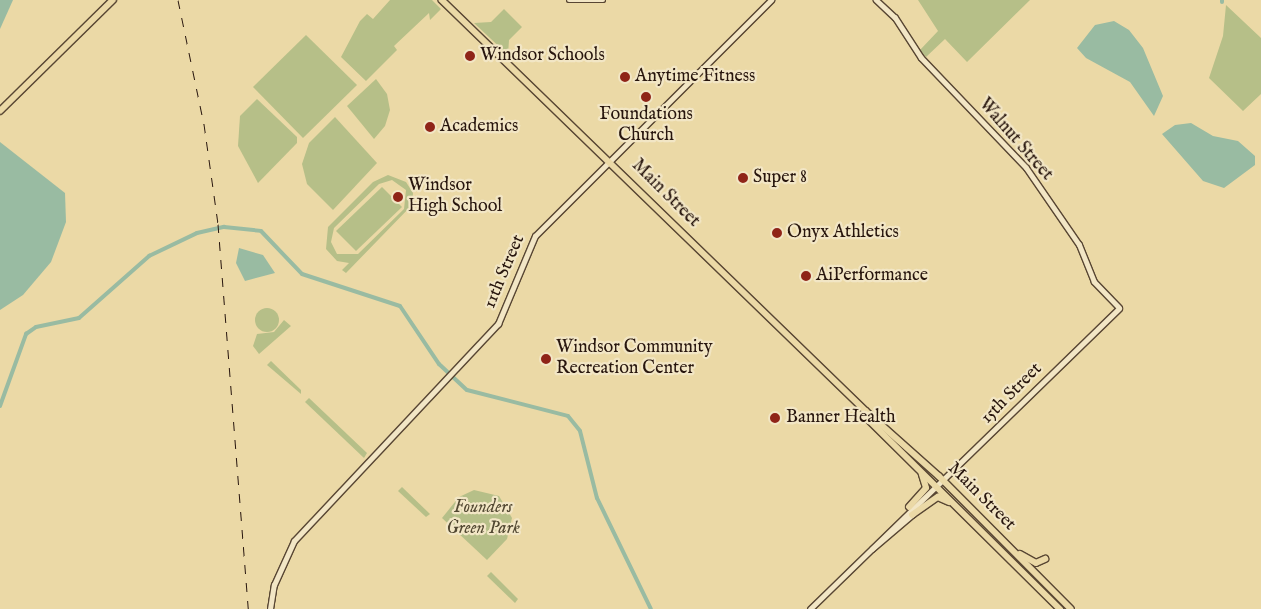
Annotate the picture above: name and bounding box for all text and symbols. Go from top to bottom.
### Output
place label: Windsor Schools [480,45,605,67]
marker: Windsor Schools [464,50,476,62]
place label: Anytime Fitness [635,66,755,88]
marker: Anytime Fitness [619,71,631,83]
marker: Foundations Church [640,91,652,103]
street label: Walnut Street [973,94,1057,186]
place label: Foundations Church [599,105,693,148]
place label: Academics [440,116,518,138]
marker: Academics [424,121,436,133]
street label: Main Street [626,155,704,233]
place label: Super 8 [753,167,807,189]
marker: Super 8 [737,172,749,184]
place label: Windsor High School [408,176,502,218]
marker: Windsor High School [392,191,404,203]
place label: Onyx Athletics [787,222,899,244]
marker: Onyx Athletics [771,227,783,239]
street label: 11th Street [480,232,530,312]
place label: AiPerformance [816,265,928,287]
marker: AiPerformance [800,270,812,282]
place label: Windsor Community Recreation Center [556,338,713,380]
marker: Windsor Community Recreation Center [540,353,552,365]
street label: 15th Street [977,359,1047,429]
place label: Banner Health [786,407,896,429]
marker: Banner Health [768,411,782,425]
street label: Main Street [942,458,1020,536]
park label: Founders Green Park [446,498,520,540]

